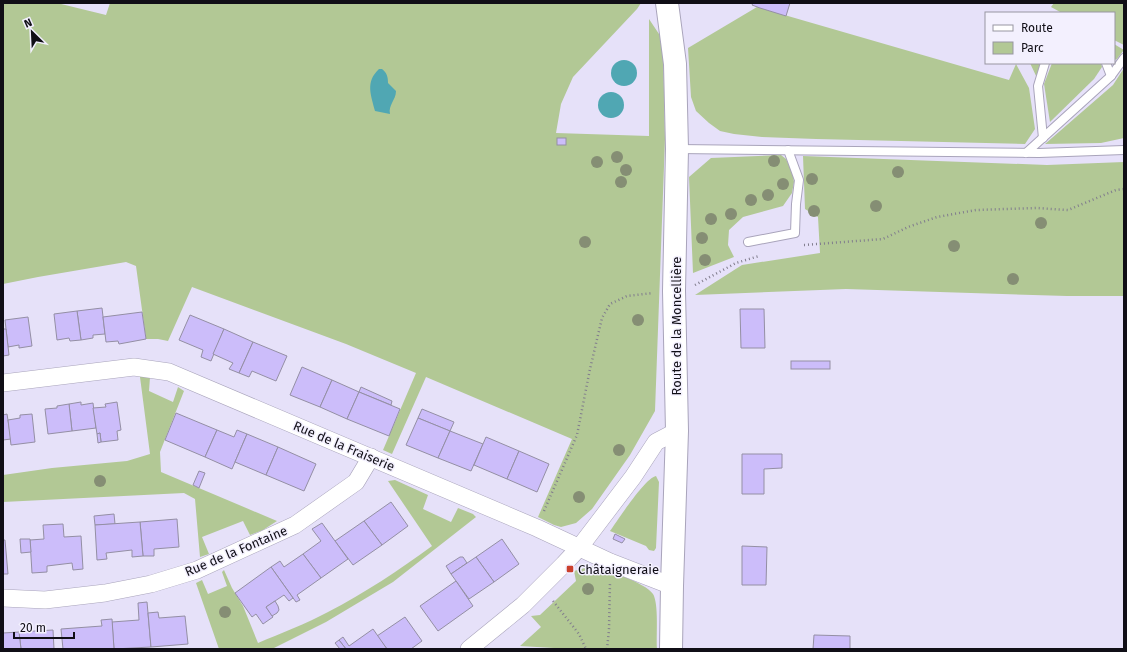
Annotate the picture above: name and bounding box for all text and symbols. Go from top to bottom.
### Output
north arrow [12,12,52,52]
legend [985,12,1115,64]
text: N [22,16,34,31]
text: Route [1021,21,1053,35]
text: Parc [1021,41,1044,55]
street label: Route de la Moncellière [669,257,684,395]
street label: Rue de la Fraiserie [291,418,397,474]
street label: Rue de la Fontaine [183,523,289,579]
place label: Châtaigneraie [578,562,659,577]
marker: Châtaigneraie [565,564,575,574]
scale bar [14,614,74,640]
text: 20 m [20,621,46,635]

